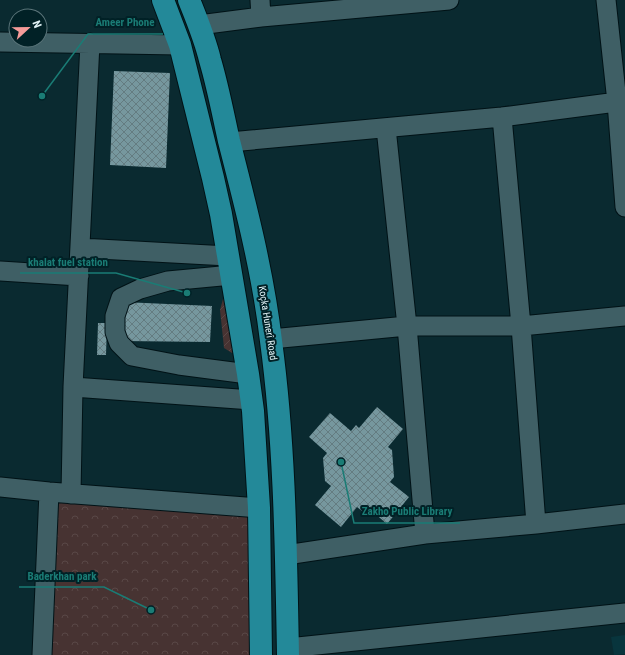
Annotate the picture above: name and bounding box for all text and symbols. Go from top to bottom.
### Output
north arrow [8,8,48,48]
callout: Ameer Phone [88,11,163,34]
text: Ameer Phone [96,16,155,29]
text: N [30,19,44,30]
callout: khalat fuel station [20,250,116,273]
text: khalat fuel station [28,256,108,269]
street label: Koçka Hunerî Road [257,285,279,361]
callout: Zakho Public Library [354,500,460,523]
text: Zakho Public Library [362,505,452,518]
callout: Baderkhan park [19,564,104,587]
text: Baderkhan park [27,570,97,583]

